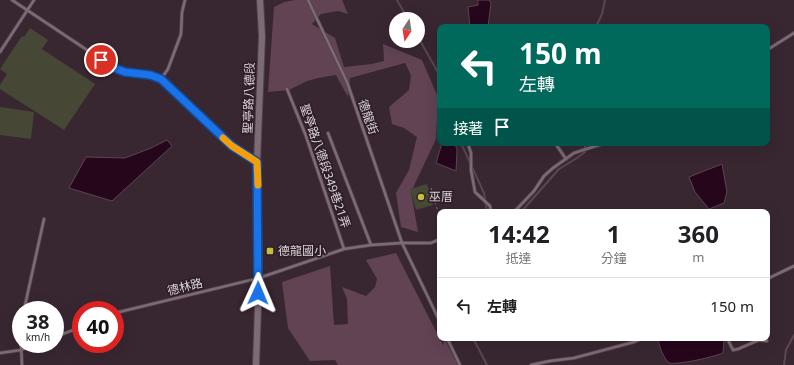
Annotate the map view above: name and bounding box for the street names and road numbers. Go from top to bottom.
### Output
street label: 聖亭路八德段 [239,62,258,134]
street label: 德龍街 [355,97,382,137]
street label: 聖亭路八德段349巷21弄 [296,101,355,230]
street label: 德林路 [165,274,204,299]

